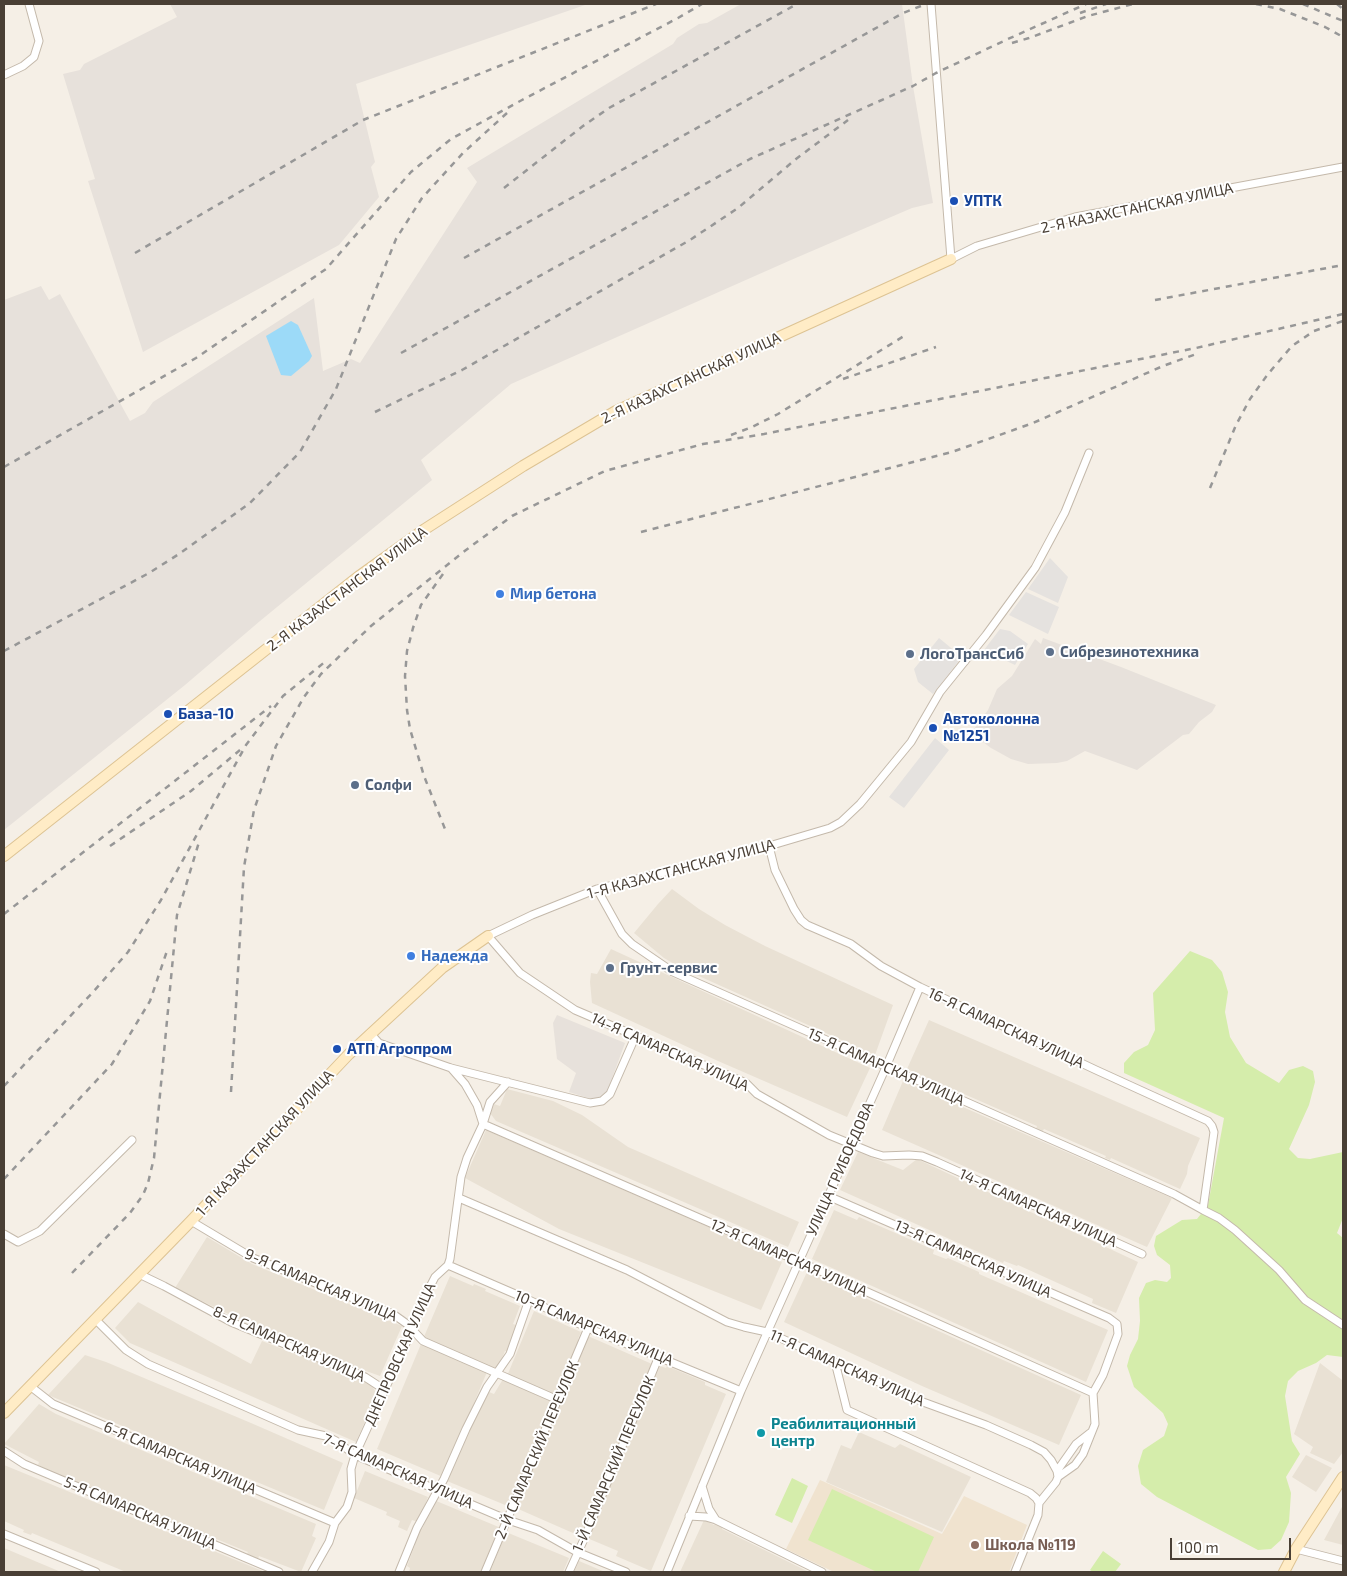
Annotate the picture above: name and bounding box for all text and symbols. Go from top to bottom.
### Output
street label: 2-Я КАЗАХСТАНСКАЯ УЛИЦА [1039,179,1235,237]
place label: УПТК [964,192,1002,210]
marker: УПТК [948,195,960,207]
street label: 2-Я КАЗАХСТАНСКАЯ УЛИЦА [598,328,784,428]
street label: 2-Я КАЗАХСТАНСКАЯ УЛИЦА [263,523,431,655]
place label: Мир бетона [510,585,597,603]
marker: Мир бетона [494,588,506,600]
place label: Сибрезинотехника [1060,643,1199,661]
place label: ЛогоТрансСиб [920,645,1024,663]
marker: Сибрезинотехника [1044,646,1056,658]
marker: ЛогоТрансСиб [904,648,916,660]
place label: База-10 [178,705,234,723]
marker: База-10 [162,708,174,720]
place label: Автоколонна №1251 [943,710,1040,745]
marker: Автоколонна №1251 [927,722,939,734]
place label: Солфи [365,776,412,794]
marker: Солфи [349,779,361,791]
street label: 1-Я КАЗАХСТАНСКАЯ УЛИЦА [585,835,777,903]
place label: Надежда [421,947,488,965]
marker: Надежда [405,950,417,962]
place label: Грунт-сервис [620,959,717,977]
marker: Грунт-сервис [604,962,616,974]
street label: 16-Я САМАРСКАЯ УЛИЦА [925,984,1087,1072]
street label: 14-Я САМАРСКАЯ УЛИЦА [588,1009,752,1095]
street label: 15-Я САМАРСКАЯ УЛИЦА [805,1024,967,1110]
place label: АТП Агропром [347,1040,452,1058]
marker: АТП Агропром [331,1043,343,1055]
street label: 1-Я КАЗАХСТАНСКАЯ УЛИЦА [192,1066,338,1220]
street label: УЛИЦА ГРИБОЕДОВА [802,1099,878,1239]
street label: 14-Я САМАРСКАЯ УЛИЦА [956,1165,1120,1251]
street label: 12-Я САМАРСКАЯ УЛИЦА [708,1215,870,1301]
street label: 13-Я САМАРСКАЯ УЛИЦА [892,1216,1054,1302]
street label: 9-Я САМАРСКАЯ УЛИЦА [242,1245,400,1325]
street label: ДНЕПРОВСКАЯ УЛИЦА [360,1280,440,1428]
street label: 10-Я САМАРСКАЯ УЛИЦА [512,1286,676,1370]
street label: 8-Я САМАРСКАЯ УЛИЦА [210,1302,368,1386]
street label: 11-Я САМАРСКАЯ УЛИЦА [767,1326,927,1410]
street label: 2-Й САМАРСКИЙ ПЕРЕУЛОК [491,1358,583,1542]
street label: 1-Й САМАРСКИЙ ПЕРЕУЛОК [569,1373,659,1555]
place label: Реабилитационный центр [771,1415,916,1450]
street label: 6-Я САМАРСКАЯ УЛИЦА [101,1418,259,1498]
marker: Реабилитационный центр [755,1427,767,1439]
street label: 7-Я САМАРСКАЯ УЛИЦА [320,1430,476,1512]
street label: 5-Я САМАРСКАЯ УЛИЦА [61,1473,219,1553]
scale bar [1172,1528,1293,1560]
place label: Школа №119 [985,1536,1076,1554]
text: 100 m [1178,1538,1219,1556]
marker: Школа №119 [969,1539,981,1551]

